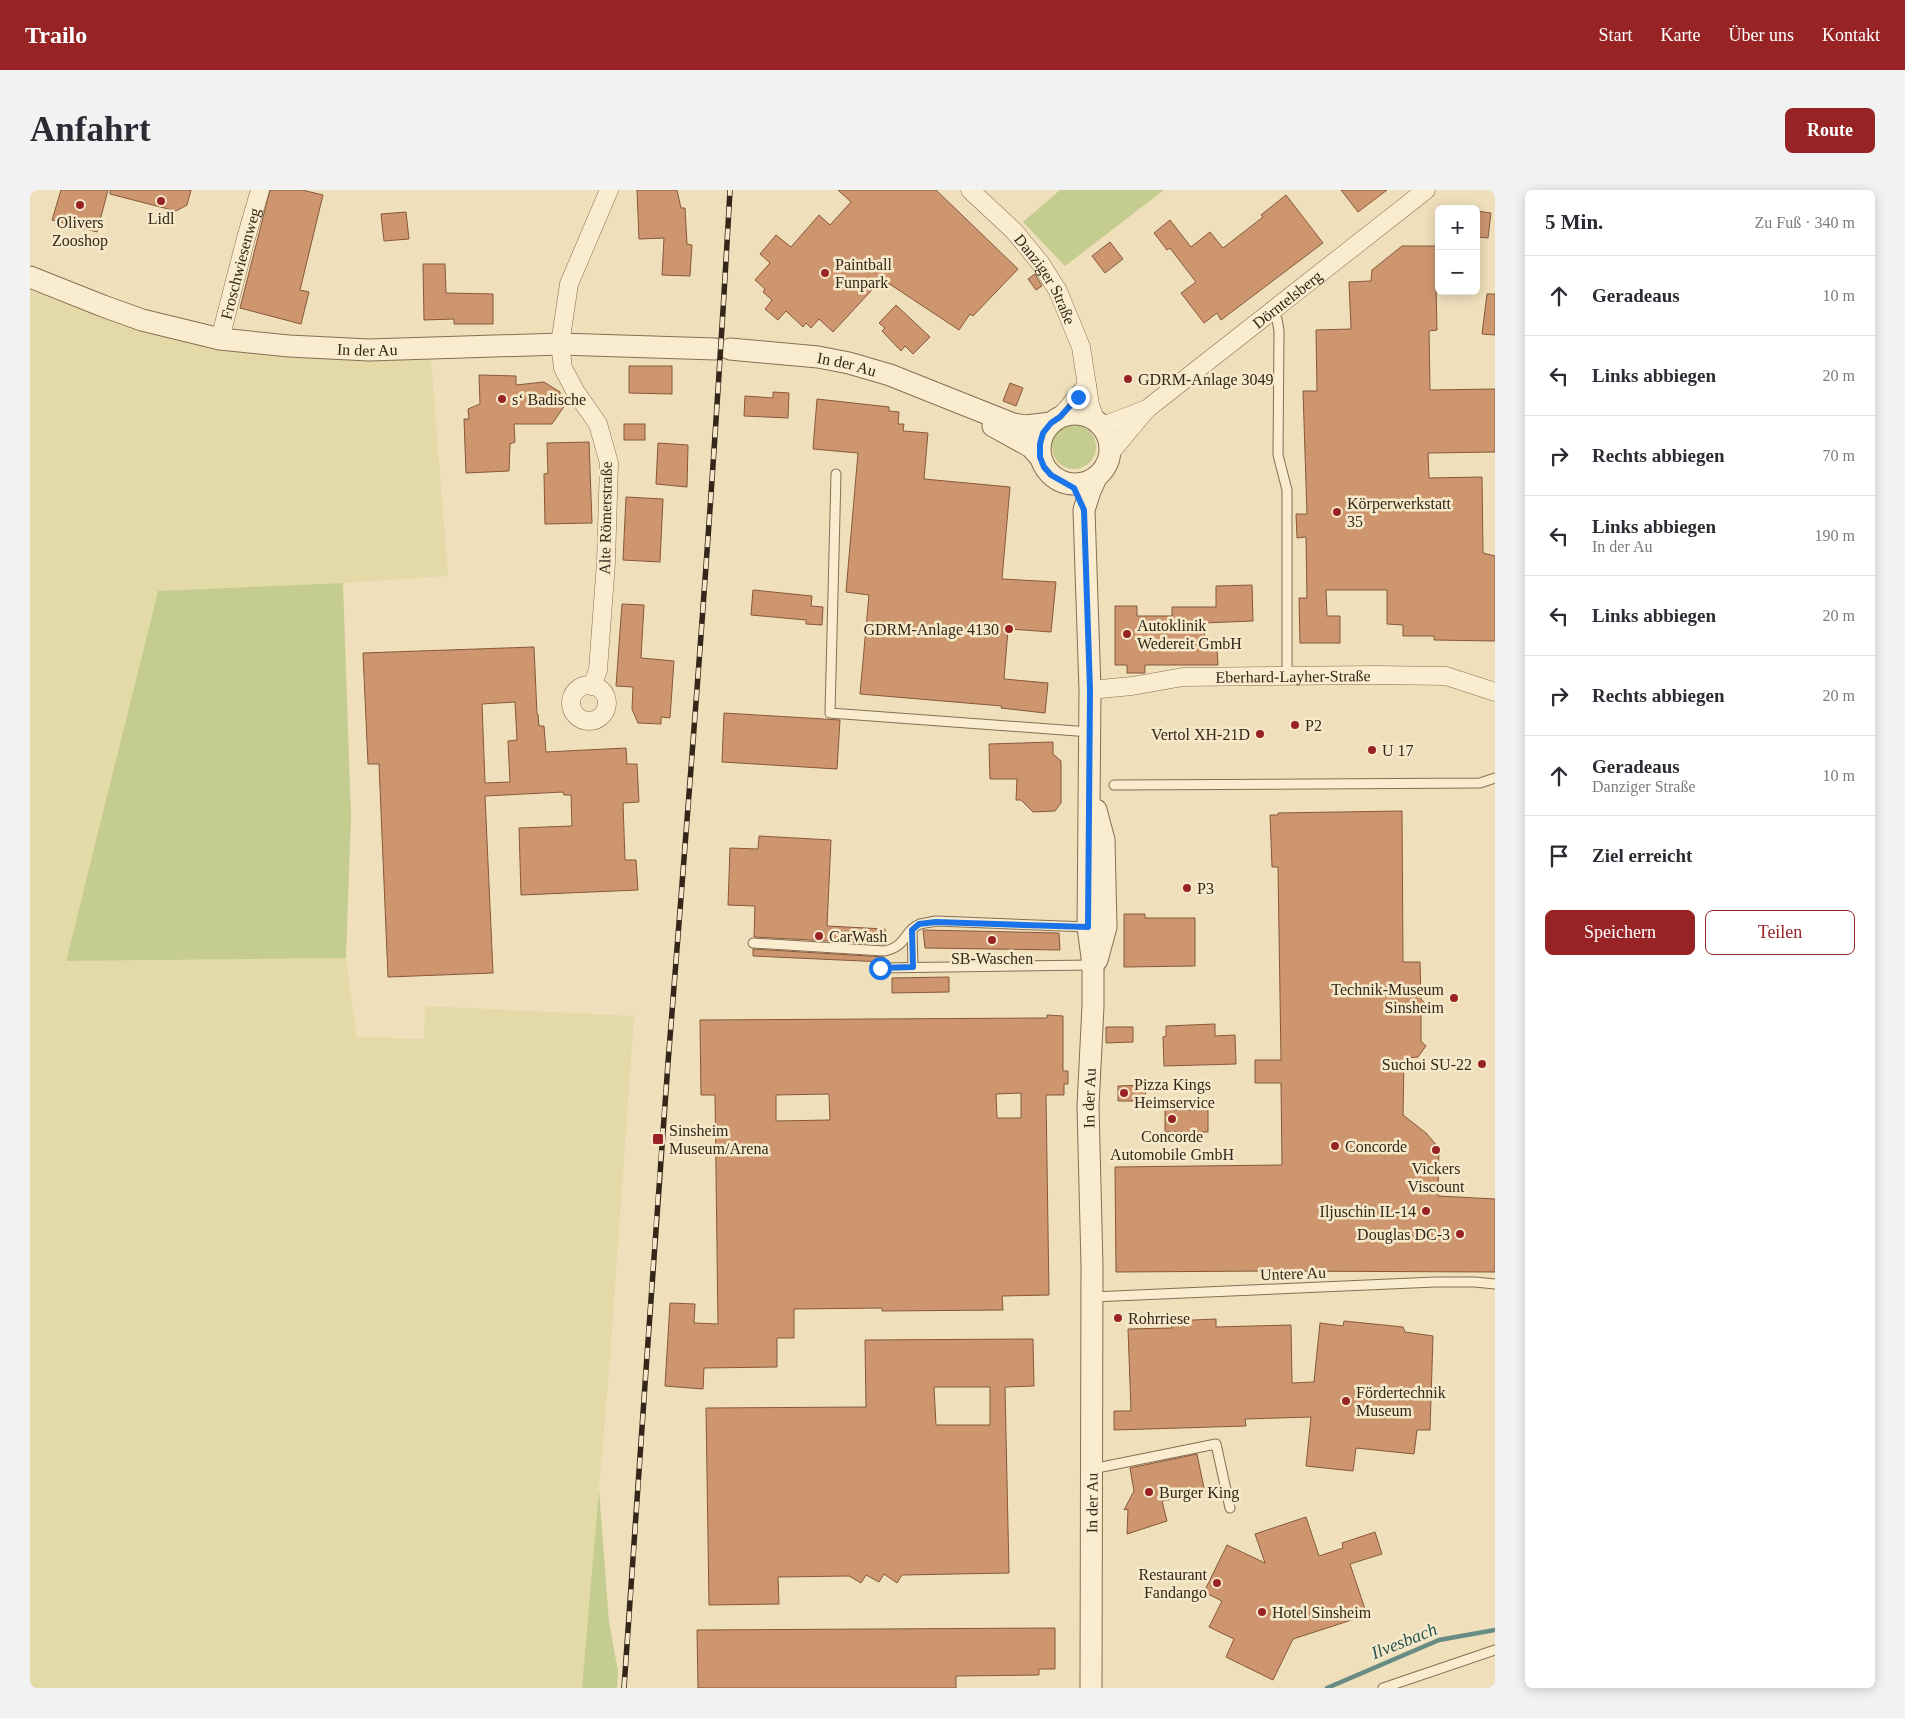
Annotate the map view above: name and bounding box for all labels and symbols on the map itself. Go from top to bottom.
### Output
marker: Lidl [155,195,167,207]
marker: Olivers Zooshop [74,199,86,211]
street label: Froschwiesenweg [217,206,264,321]
place label: Lidl [148,210,175,227]
place label: Olivers Zooshop [52,214,108,250]
street label: Danziger Straße [1011,231,1079,327]
place label: Paintball Funpark [835,256,892,292]
marker: Paintball Funpark [819,267,831,279]
street label: Dörntelsberg [1249,267,1326,332]
street label: In der Au [337,340,398,359]
street label: In der Au [816,349,878,380]
place label: GDRM-Anlage 3049 [1138,371,1274,389]
marker: GDRM-Anlage 3049 [1122,373,1134,385]
route end [1067,386,1090,409]
place label: s‘ Badische [512,391,586,408]
marker: s‘ Badische [496,393,508,405]
street label: Alte Römerstraße [596,461,615,575]
place label: Körperwerkstatt 35 [1347,495,1452,530]
marker: Körperwerkstatt 35 [1331,506,1343,518]
place label: Autoklinik Wedereit GmbH [1137,617,1242,652]
place label: GDRM-Anlage 4130 [863,621,999,639]
marker: GDRM-Anlage 4130 [1003,623,1015,635]
marker: Autoklinik Wedereit GmbH [1121,628,1133,640]
street label: Eberhard-Layher-Straße [1215,667,1371,686]
place label: P2 [1305,717,1322,734]
marker: P2 [1289,719,1301,731]
place label: Vertol XH-21D [1151,726,1250,743]
marker: Vertol XH-21D [1254,728,1266,740]
place label: U 17 [1382,742,1414,759]
marker: U 17 [1366,744,1378,756]
place label: P3 [1197,880,1214,897]
marker: P3 [1181,882,1193,894]
place label: CarWash [829,928,887,945]
marker: CarWash [813,930,825,942]
marker: SB-Waschen [986,934,998,946]
place label: SB-Waschen [951,950,1033,967]
route start [869,957,892,980]
place label: Technik-Museum Sinsheim [1331,981,1445,1016]
marker: Technik-Museum Sinsheim [1448,992,1460,1004]
place label: Suchoi SU-22 [1382,1056,1472,1073]
marker: Suchoi SU-22 [1476,1058,1488,1070]
street label: In der Au [1080,1067,1099,1128]
place label: Pizza Kings Heimservice [1134,1076,1215,1111]
marker: Pizza Kings Heimservice [1118,1087,1130,1099]
marker: Concorde Automobile GmbH [1166,1113,1178,1125]
place label: Sinsheim Museum/Arena [669,1122,769,1157]
place label: Concorde Automobile GmbH [1110,1128,1234,1163]
marker: Sinsheim Museum/Arena [651,1132,665,1146]
place label: Concorde [1345,1138,1407,1155]
marker: Concorde [1329,1140,1341,1152]
marker: Vickers Viscount [1430,1144,1442,1156]
place label: Vickers Viscount [1408,1160,1465,1195]
place label: Iljuschin IL-14 [1320,1203,1416,1221]
marker: Iljuschin IL-14 [1420,1205,1432,1217]
place label: Douglas DC-3 [1357,1226,1450,1244]
marker: Douglas DC-3 [1454,1228,1466,1240]
street label: Untere Au [1260,1264,1326,1283]
place label: Rohrriese [1128,1310,1190,1327]
marker: Rohrriese [1112,1312,1124,1324]
place label: Fördertechnik Museum [1356,1384,1446,1419]
marker: Fördertechnik Museum [1340,1395,1352,1407]
street label: In der Au [1083,1473,1101,1533]
place label: Burger King [1159,1484,1239,1502]
marker: Burger King [1143,1486,1155,1498]
place label: Restaurant Fandango [1139,1566,1208,1602]
marker: Restaurant Fandango [1211,1577,1223,1589]
place label: Hotel Sinsheim [1272,1604,1372,1621]
marker: Hotel Sinsheim [1256,1606,1268,1618]
water label: Ilvesbach [1367,1619,1440,1664]

